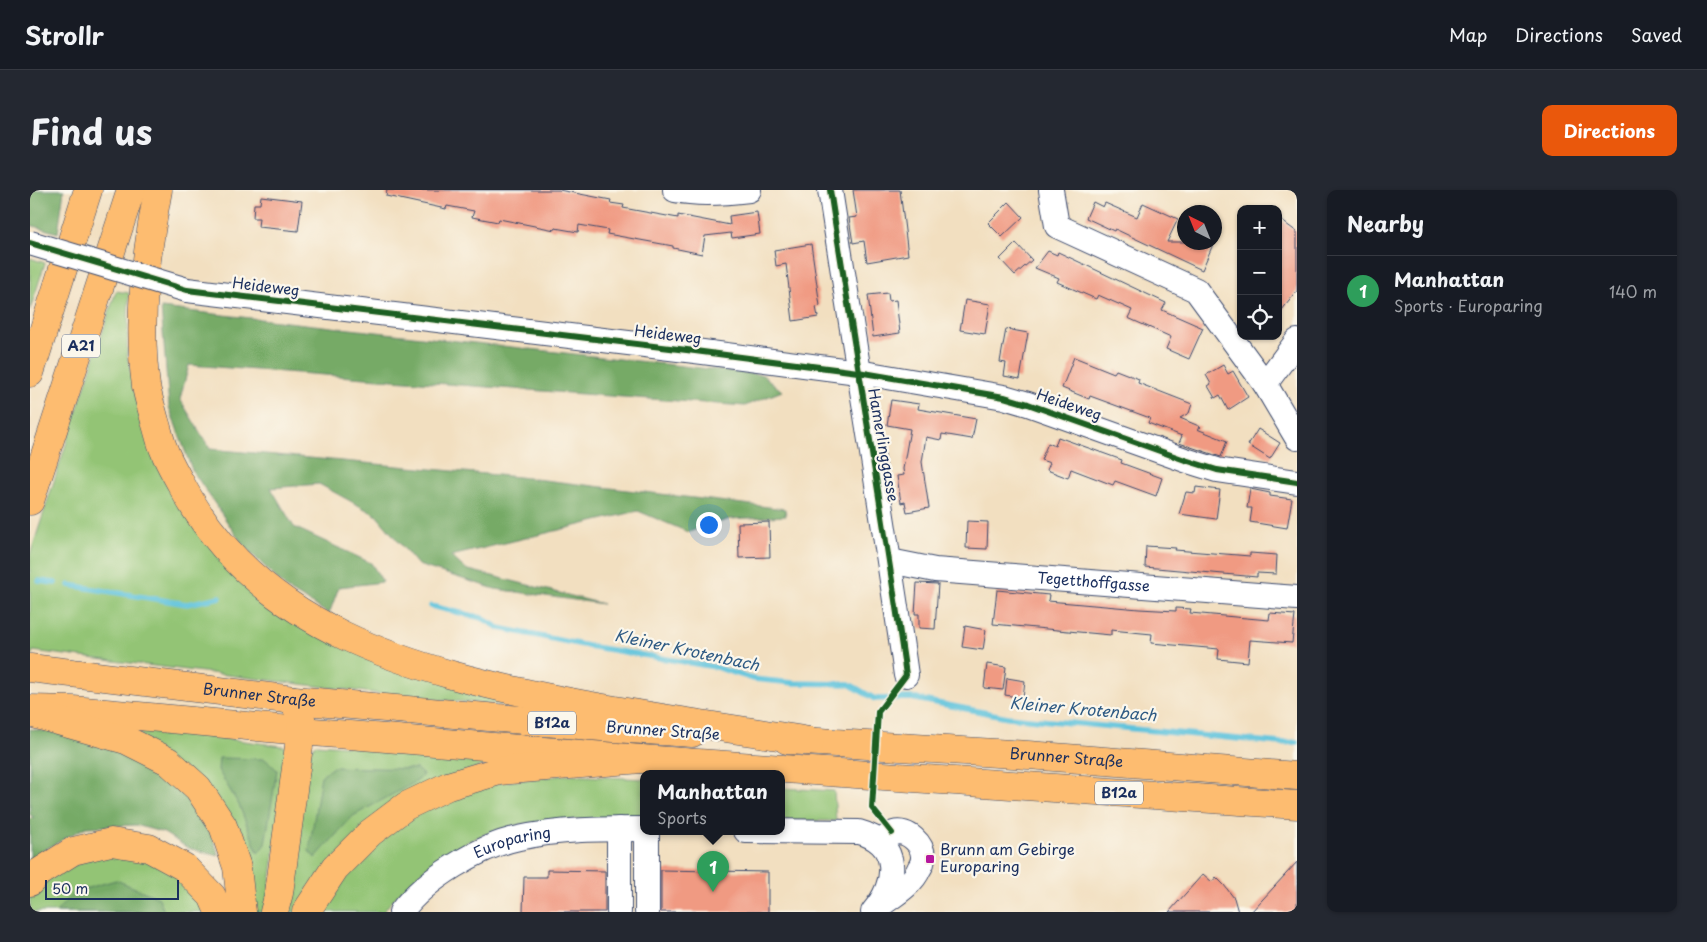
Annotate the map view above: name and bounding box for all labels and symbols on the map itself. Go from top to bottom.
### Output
north arrow [1177,205,1222,250]
street label: Heideweg [231,270,301,301]
street label: Heideweg [633,318,703,349]
road number: A21 [62,334,100,358]
street label: Heideweg [1034,382,1105,425]
street label: Hamerlinggasse [863,386,906,503]
your location [696,512,722,538]
street label: Tegetthoffgasse [1037,565,1151,597]
water label: Kleiner Krotenbach [613,622,762,676]
street label: Brunner Straße [202,676,317,712]
water label: Kleiner Krotenbach [1009,690,1158,726]
road number: B12a [528,712,576,734]
street label: Brunner Straße [606,714,721,745]
street label: Brunner Straße [1009,741,1124,772]
road number: B12a [1095,782,1143,804]
street label: Europaring [469,820,552,863]
place label: Brunn am Gebirge Europaring [940,837,1075,877]
pin: 1 [697,851,729,892]
marker: Brunn am Gebirge Europaring [924,853,936,865]
scale bar [45,877,179,900]

